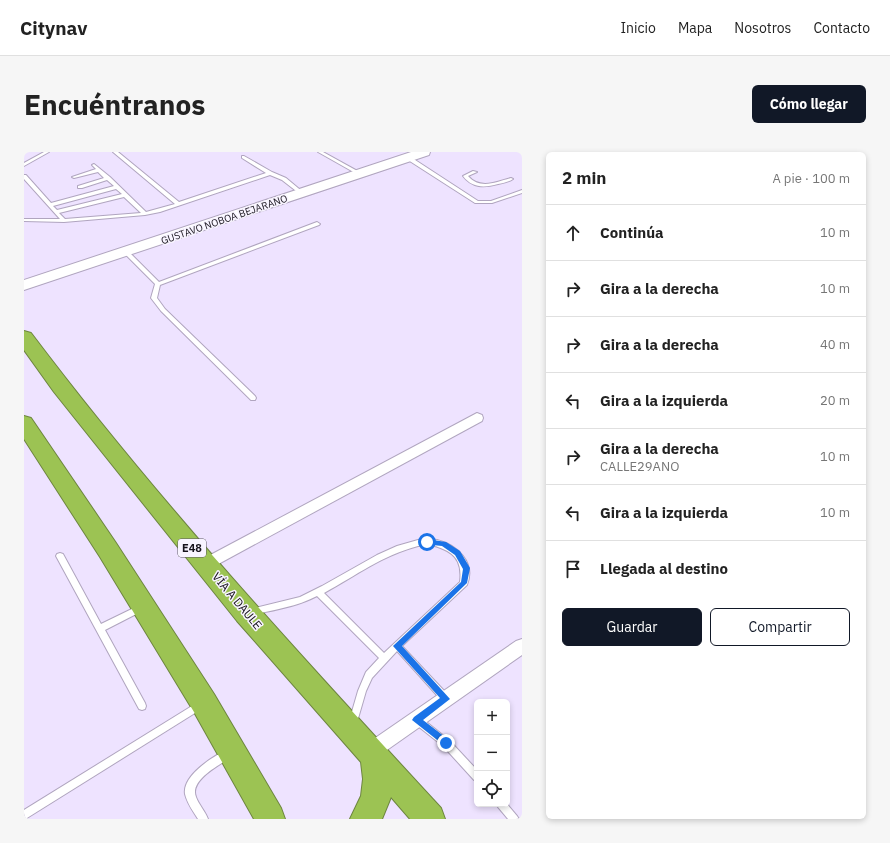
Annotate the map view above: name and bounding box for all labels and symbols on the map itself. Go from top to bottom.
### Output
street label: GUSTAVO NOBOA BEJARANO [159,192,289,247]
route start [418,533,436,551]
road number: E48 [178,539,206,557]
street label: VÍA A DAULE [209,569,266,632]
route end [437,734,455,752]

